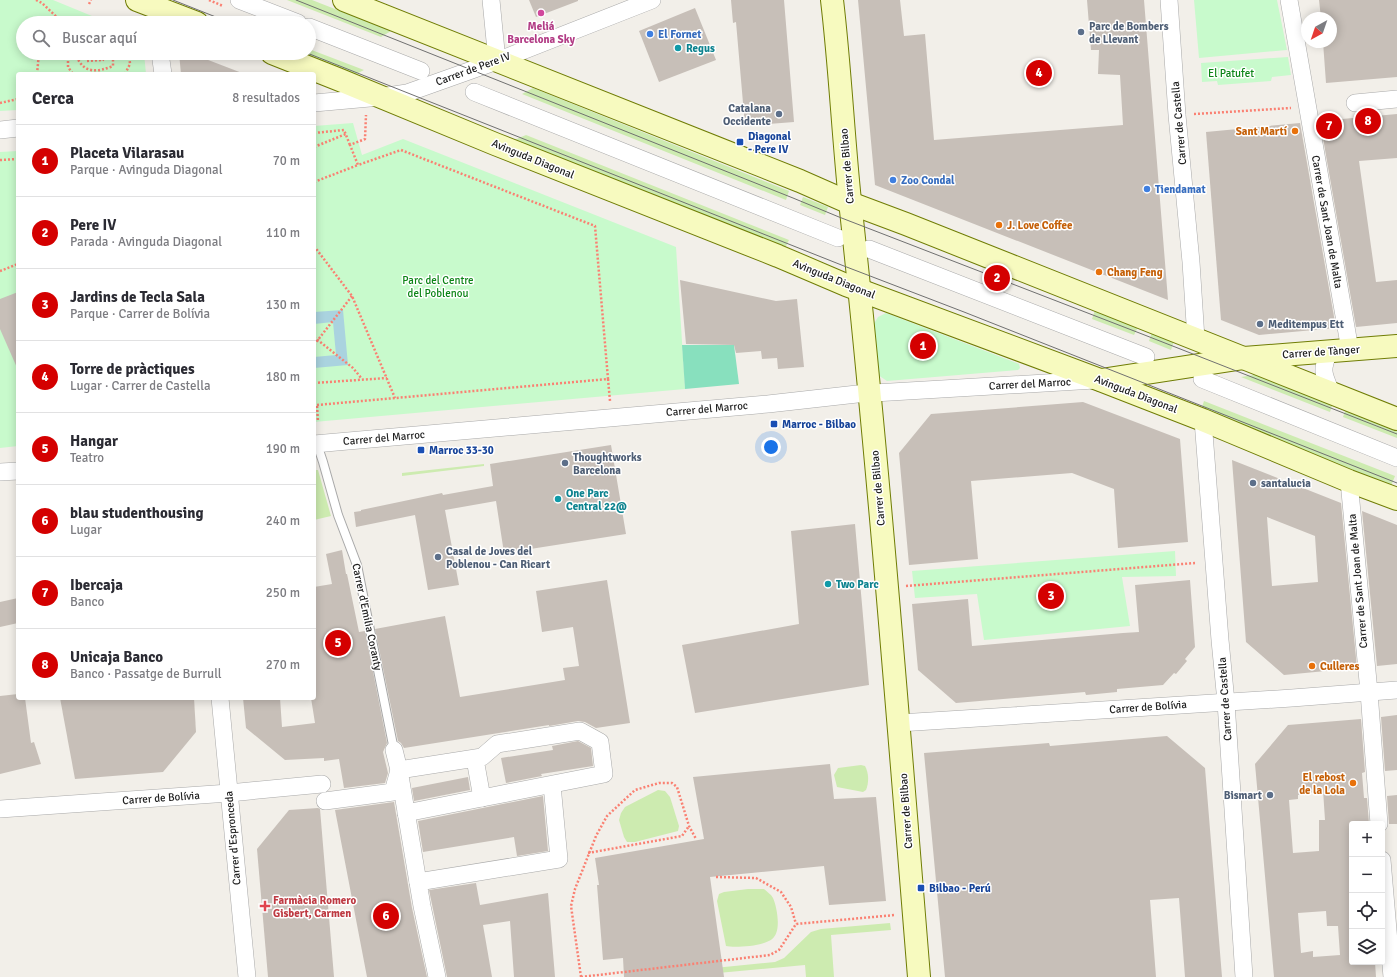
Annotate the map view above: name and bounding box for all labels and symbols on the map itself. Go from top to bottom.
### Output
marker: Meliá Barcelona Sky [536,8,546,18]
north arrow [1301,12,1337,48]
place label: Meliá Barcelona Sky [507,20,575,46]
place label: Parc de Bombers de Llevant [1089,20,1169,46]
marker: Parc de Bombers de Llevant [1076,27,1086,37]
place label: El Fornet [658,28,701,41]
marker: El Fornet [645,29,655,39]
place label: Regus [686,42,715,55]
marker: Regus [673,43,683,53]
street label: Carrer de Pere IV [434,49,513,89]
pin: 4 [1026,58,1052,88]
park label: El Patufet [1208,67,1254,80]
street label: Carrer de Castella [1169,80,1189,165]
place label: Catalana Occidente [723,102,772,128]
pin: 8 [1355,106,1381,136]
marker: Catalana Occidente [774,109,784,119]
pin: 7 [1316,111,1342,141]
place label: Sant Martí [1236,125,1288,138]
marker: Sant Martí [1290,126,1300,136]
street label: Carrer de Bilbao [837,127,857,204]
place label: Diagonal - Pere IV [748,130,792,156]
street label: Avinguda Diagonal [490,136,576,182]
marker: Diagonal - Pere IV [735,137,745,147]
street label: Carrer de Sant Joan de Malta [1309,154,1345,290]
place label: Zoo Condal [901,174,955,187]
marker: Zoo Condal [888,175,898,185]
place label: Tiendamat [1155,183,1206,196]
marker: Tiendamat [1142,184,1152,194]
place label: J. Love Coffee [1007,219,1073,232]
marker: J. Love Coffee [994,220,1004,230]
street label: Avinguda Diagonal [791,256,877,302]
pin: 2 [984,263,1010,293]
place label: Chang Feng [1107,266,1163,279]
marker: Chang Feng [1094,267,1104,277]
park label: Parc del Centre del Poblenou [402,274,474,300]
place label: Meditempus Ett [1268,318,1344,331]
marker: Meditempus Ett [1255,319,1265,329]
pin: 1 [910,331,936,361]
street label: Carrer de Tànger [1282,343,1360,361]
street label: Avinguda Diagonal [1093,372,1179,416]
street label: Carrer del Marroc [989,375,1071,393]
street label: Carrer del Marroc [665,399,749,419]
place label: Marroc - Bilbao [782,418,856,431]
marker: Marroc - Bilbao [769,419,779,429]
street label: Carrer del Marroc [342,428,426,448]
your location [761,437,781,457]
place label: Marroc 33-30 [429,444,494,457]
marker: Marroc 33-30 [416,445,426,455]
street label: Carrer de Bilbao [868,449,888,526]
place label: Thoughtworks Barcelona [573,451,642,477]
marker: Thoughtworks Barcelona [560,458,570,468]
place label: santalucia [1261,477,1311,490]
marker: santalucia [1248,478,1258,488]
place label: One Parc Central 22@ [566,487,627,513]
marker: One Parc Central 22@ [553,494,563,504]
street label: Carrer de Sant Joan de Malta [1346,513,1370,649]
place label: Casal de Joves del Poblenou - Can Ricart [446,545,550,571]
marker: Casal de Joves del Poblenou - Can Ricart [433,552,443,562]
street label: Carrer d'Emilia Coranty [349,562,385,673]
place label: Two Parc [836,578,879,591]
marker: Two Parc [823,579,833,589]
pin: 3 [1038,581,1064,611]
pin: 5 [325,628,351,658]
street label: Carrer de Castella [1216,656,1234,741]
place label: Culleres [1320,660,1359,673]
marker: Culleres [1307,661,1317,671]
street label: Carrer de Bolívia [1109,698,1188,716]
place label: El rebost de la Lola [1299,771,1345,797]
street label: Carrer de Bilbao [897,773,915,849]
marker: El rebost de la Lola [1348,778,1358,788]
street label: Carrer de Bolívia [122,789,201,807]
place label: Bismart [1224,789,1262,802]
street label: Carrer d'Espronceda [222,790,244,886]
marker: Bismart [1265,790,1275,800]
place label: Bilbao - Perú [929,882,991,895]
marker: Bilbao - Perú [916,883,926,893]
place label: Farmàcia Romero Gisbert, Carmen [273,894,357,920]
marker: Farmàcia Romero Gisbert, Carmen [260,901,270,911]
pin: 6 [373,901,399,931]

